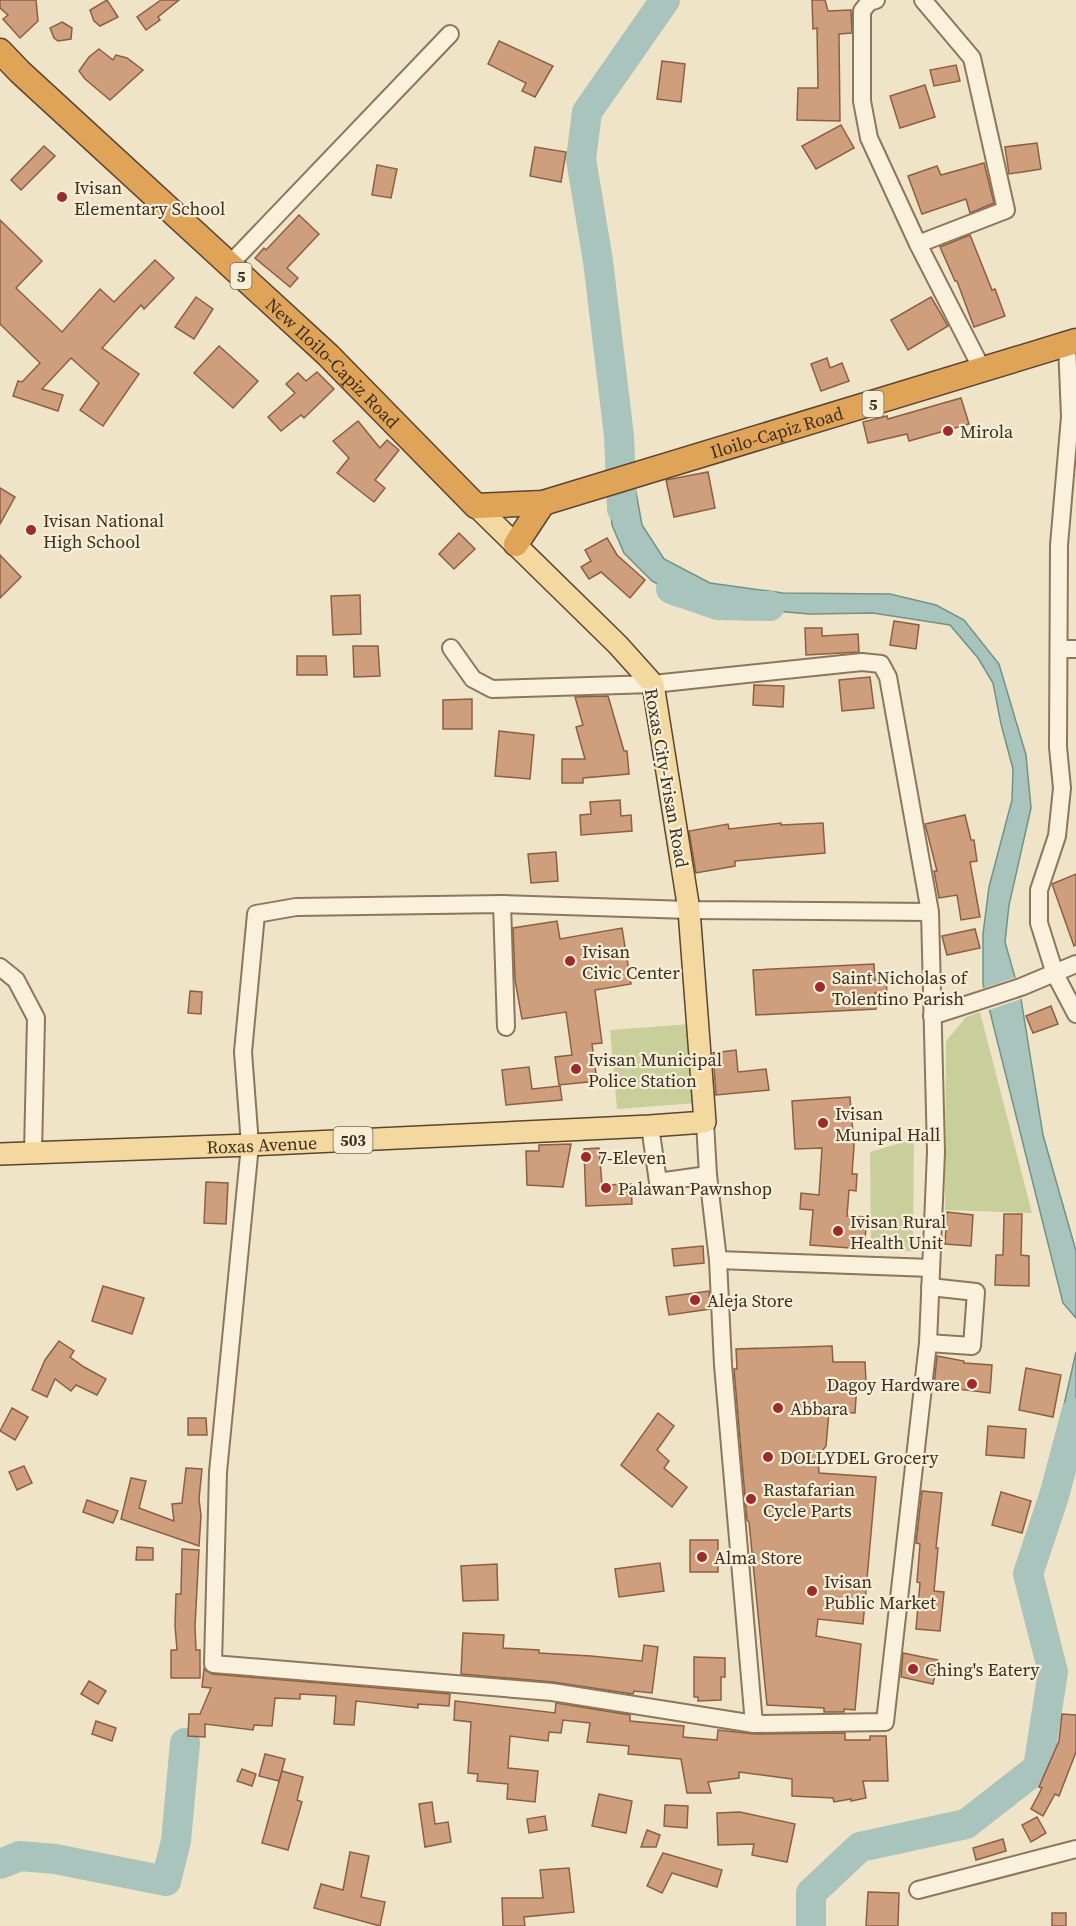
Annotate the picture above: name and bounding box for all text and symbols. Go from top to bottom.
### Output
place label: Ivisan Elementary School [74,175,225,221]
marker: Ivisan Elementary School [55,190,69,204]
road number: 5 [230,263,252,289]
street label: New Iloilo-Capiz Road [260,292,405,433]
road number: 5 [862,391,884,417]
street label: Iloilo-Capiz Road [707,400,846,464]
place label: Mirola [960,419,1014,444]
marker: Mirola [941,424,955,438]
place label: Ivisan National High School [43,508,164,554]
marker: Ivisan National High School [24,523,38,537]
street label: Roxas City-Ivisan Road [639,686,695,870]
place label: Ivisan Civic Center [582,939,680,985]
marker: Ivisan Civic Center [563,954,577,968]
place label: Saint Nicholas of Tolentino Parish [832,965,969,1011]
marker: Saint Nicholas of Tolentino Parish [813,980,827,994]
place label: Ivisan Municipal Police Station [588,1047,722,1093]
marker: Ivisan Municipal Police Station [569,1062,583,1076]
place label: Ivisan Munipal Hall [835,1101,940,1147]
marker: Ivisan Munipal Hall [816,1116,830,1130]
road number: 503 [334,1127,372,1153]
street label: Roxas Avenue [206,1129,318,1159]
place label: 7-Eleven [598,1145,667,1170]
marker: 7-Eleven [579,1150,593,1164]
place label: Palawan Pawnshop [618,1176,772,1201]
marker: Palawan Pawnshop [599,1181,613,1195]
place label: Ivisan Rural Health Unit [850,1209,946,1255]
marker: Ivisan Rural Health Unit [831,1224,845,1238]
place label: Aleja Store [707,1288,793,1313]
marker: Aleja Store [688,1293,702,1307]
place label: Dagoy Hardware [826,1372,960,1397]
marker: Dagoy Hardware [965,1377,979,1391]
place label: Abbara [790,1396,849,1421]
marker: Abbara [771,1401,785,1415]
place label: DOLLYDEL Grocery [780,1445,939,1470]
marker: DOLLYDEL Grocery [761,1450,775,1464]
place label: Rastafarian Cycle Parts [763,1477,855,1523]
marker: Rastafarian Cycle Parts [744,1492,758,1506]
place label: Alma Store [714,1545,802,1570]
marker: Alma Store [695,1550,709,1564]
place label: Ivisan Public Market [824,1569,936,1615]
marker: Ivisan Public Market [805,1584,819,1598]
place label: Ching's Eatery [925,1657,1040,1682]
marker: Ching's Eatery [906,1662,920,1676]

